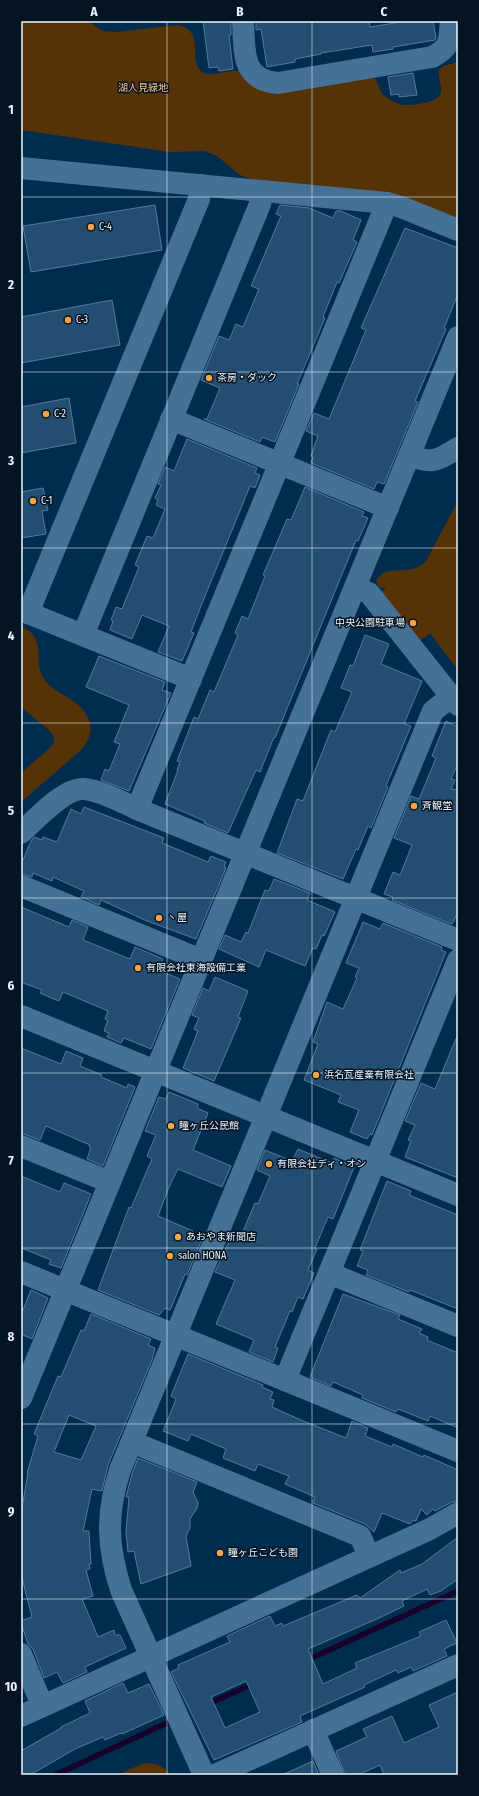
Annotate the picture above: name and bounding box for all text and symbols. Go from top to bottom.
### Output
text: A [89,4,98,19]
text: B [236,4,244,19]
text: C [381,4,388,19]
park label: 湖人見緑地 [118,82,169,94]
text: 1 [8,102,14,117]
place label: C-4 [99,221,112,233]
marker: C-4 [86,222,96,232]
text: 2 [7,277,14,292]
place label: C-3 [76,314,89,326]
marker: C-3 [63,315,73,325]
place label: 茶房・ダック [217,372,277,384]
marker: 茶房・ダック [204,373,214,383]
place label: C-2 [54,408,67,420]
marker: C-2 [41,409,51,419]
text: 3 [7,453,14,468]
place label: C-1 [41,495,52,507]
marker: C-1 [28,496,38,506]
place label: 中央公園駐車場 [335,617,405,629]
marker: 中央公園駐車場 [408,618,418,628]
text: 4 [8,628,15,643]
place label: 斉観堂 [422,800,452,812]
marker: 斉観堂 [409,801,419,811]
text: 5 [8,803,14,818]
place label: 丶屋 [167,912,187,924]
marker: 丶屋 [154,913,164,923]
place label: 有限会社東海設備工業 [146,962,246,974]
marker: 有限会社東海設備工業 [133,963,143,973]
text: 6 [8,978,15,993]
place label: 浜名瓦産業有限会社 [324,1069,414,1081]
marker: 浜名瓦産業有限会社 [311,1070,321,1080]
place label: 瞳ヶ丘公民館 [179,1120,239,1132]
marker: 瞳ヶ丘公民館 [166,1121,176,1131]
text: 7 [8,1153,14,1168]
place label: 有限会社ディ・オン [277,1158,366,1170]
marker: 有限会社ディ・オン [264,1159,274,1169]
place label: あおやま新聞店 [186,1231,256,1243]
marker: あおやま新聞店 [173,1232,183,1242]
place label: salon HONA [178,1250,227,1262]
marker: salon HONA [165,1251,175,1261]
text: 8 [8,1329,15,1344]
text: 9 [8,1504,15,1519]
place label: 瞳ヶ丘こども園 [228,1547,298,1559]
marker: 瞳ヶ丘こども園 [215,1548,225,1558]
text: 10 [5,1679,17,1694]

